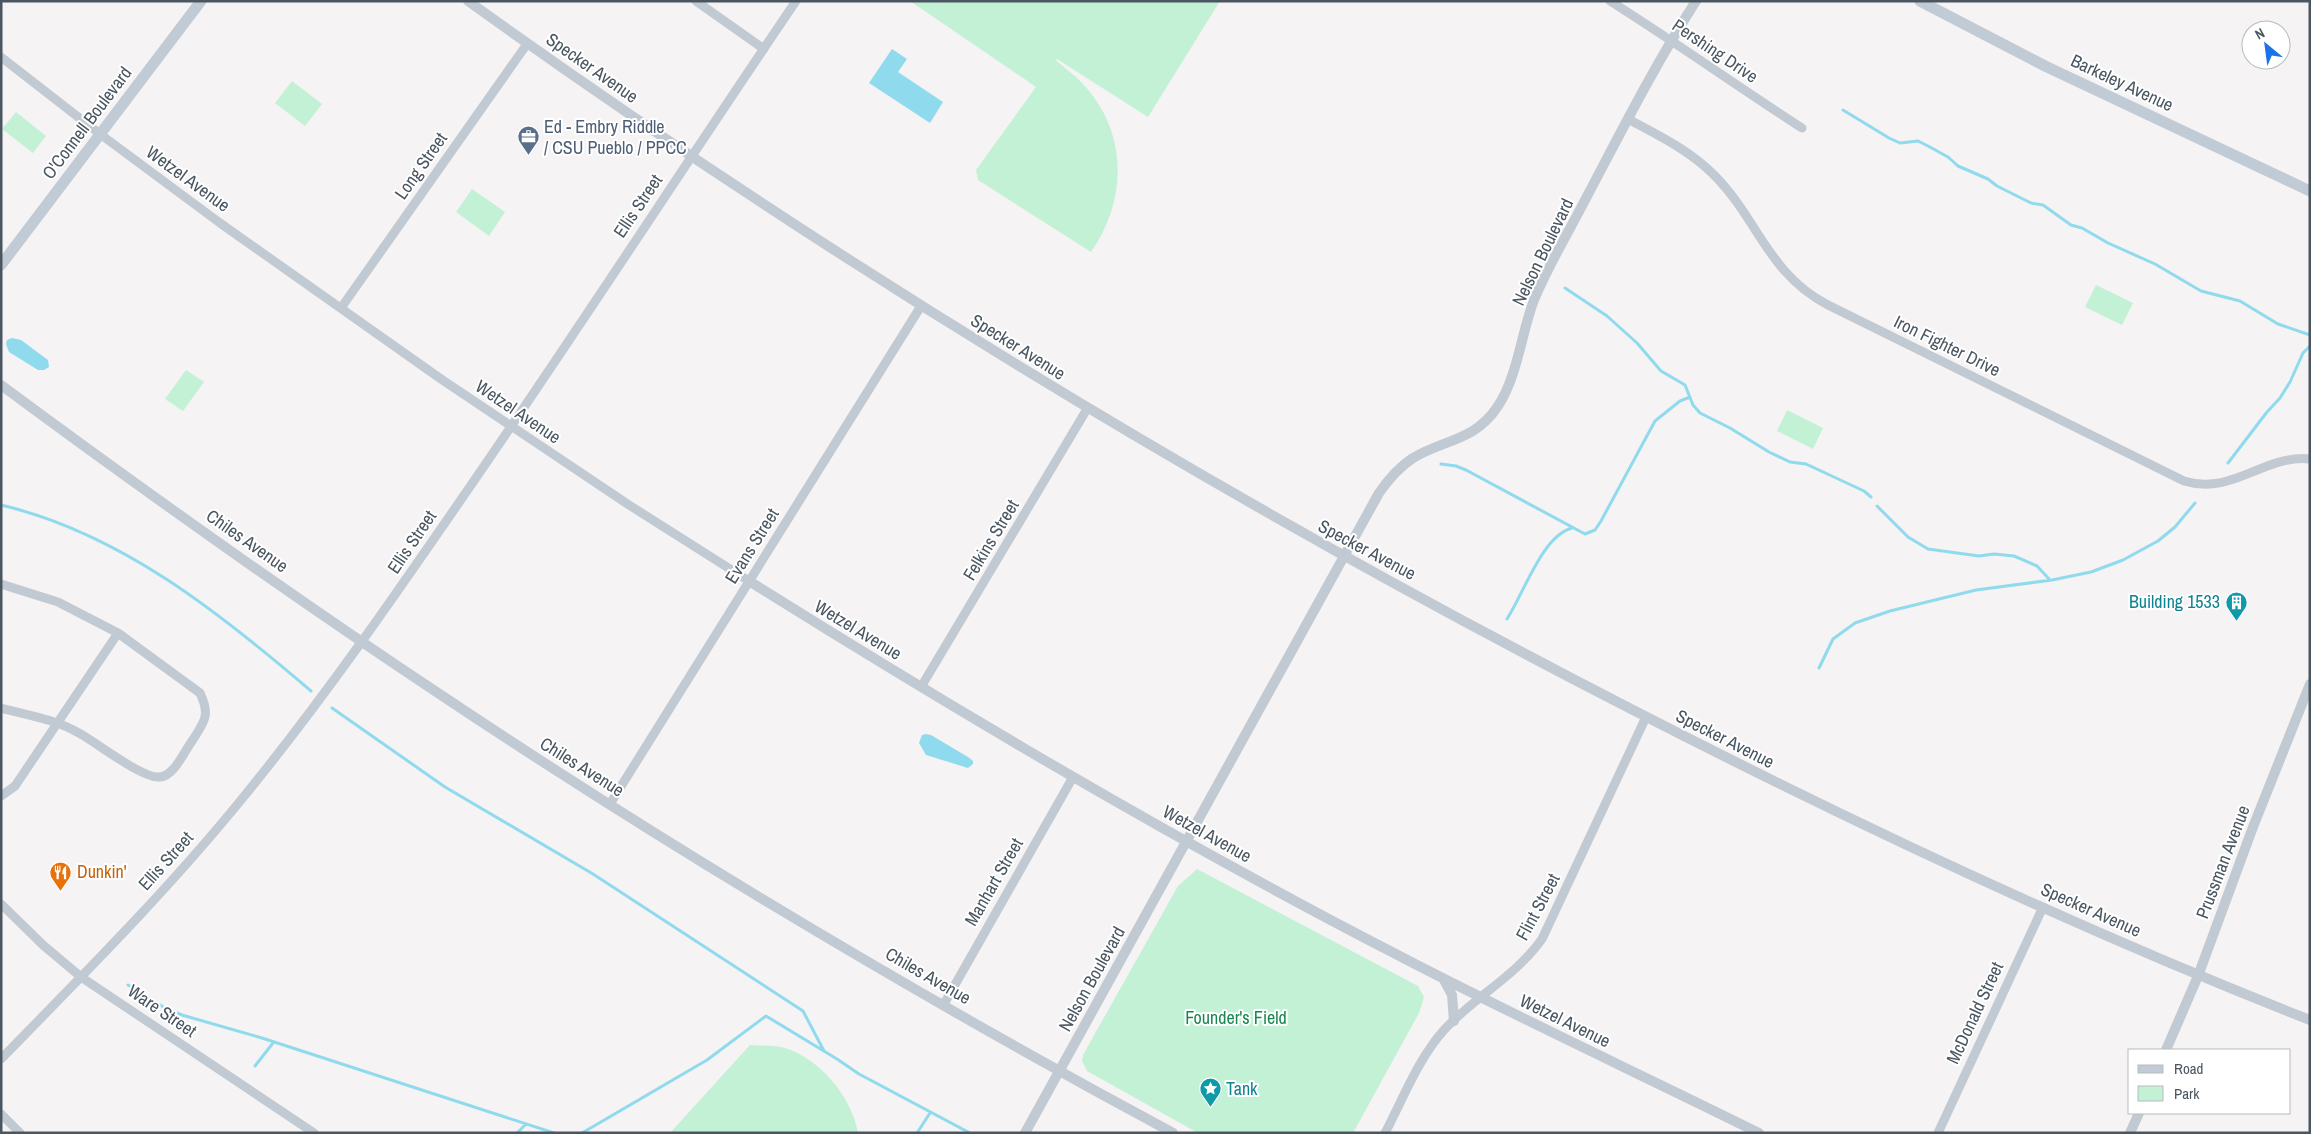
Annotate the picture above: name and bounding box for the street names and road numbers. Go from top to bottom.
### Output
street label: Pershing Drive [1667,13,1763,88]
street label: Specker Avenue [541,27,643,109]
street label: Barkeley Avenue [2067,48,2178,117]
street label: O'Connell Boulevard [36,61,137,184]
street label: Long Street [388,127,453,204]
street label: Wetzel Avenue [141,140,235,218]
street label: Ellis Street [607,169,668,242]
street label: Nelson Boulevard [1506,194,1579,310]
street label: Specker Avenue [966,308,1070,386]
street label: Iron Fighter Drive [1890,309,2005,382]
street label: Wetzel Avenue [471,374,566,449]
street label: Felkins Street [957,495,1025,585]
street label: Chiles Avenue [201,503,293,578]
street label: Evans Street [719,503,785,588]
street label: Ellis Street [381,505,442,578]
street label: Specker Avenue [1314,513,1420,586]
street label: Wetzel Avenue [810,594,907,666]
street label: Specker Avenue [1672,703,1779,774]
street label: Chiles Avenue [535,731,629,802]
street label: Wetzel Avenue [1158,799,1256,868]
street label: Prussman Avenue [2189,802,2256,922]
street label: Ellis Street [132,826,199,896]
street label: Manhart Street [958,833,1029,930]
street label: Flint Street [1510,869,1566,945]
street label: Specker Avenue [2037,876,2145,943]
street label: Nelson Boulevard [1052,922,1131,1036]
street label: Chiles Avenue [881,941,976,1010]
street label: McDonald Street [1940,958,2009,1068]
street label: Ware Street [123,978,202,1043]
street label: Wetzel Avenue [1516,988,1615,1053]

